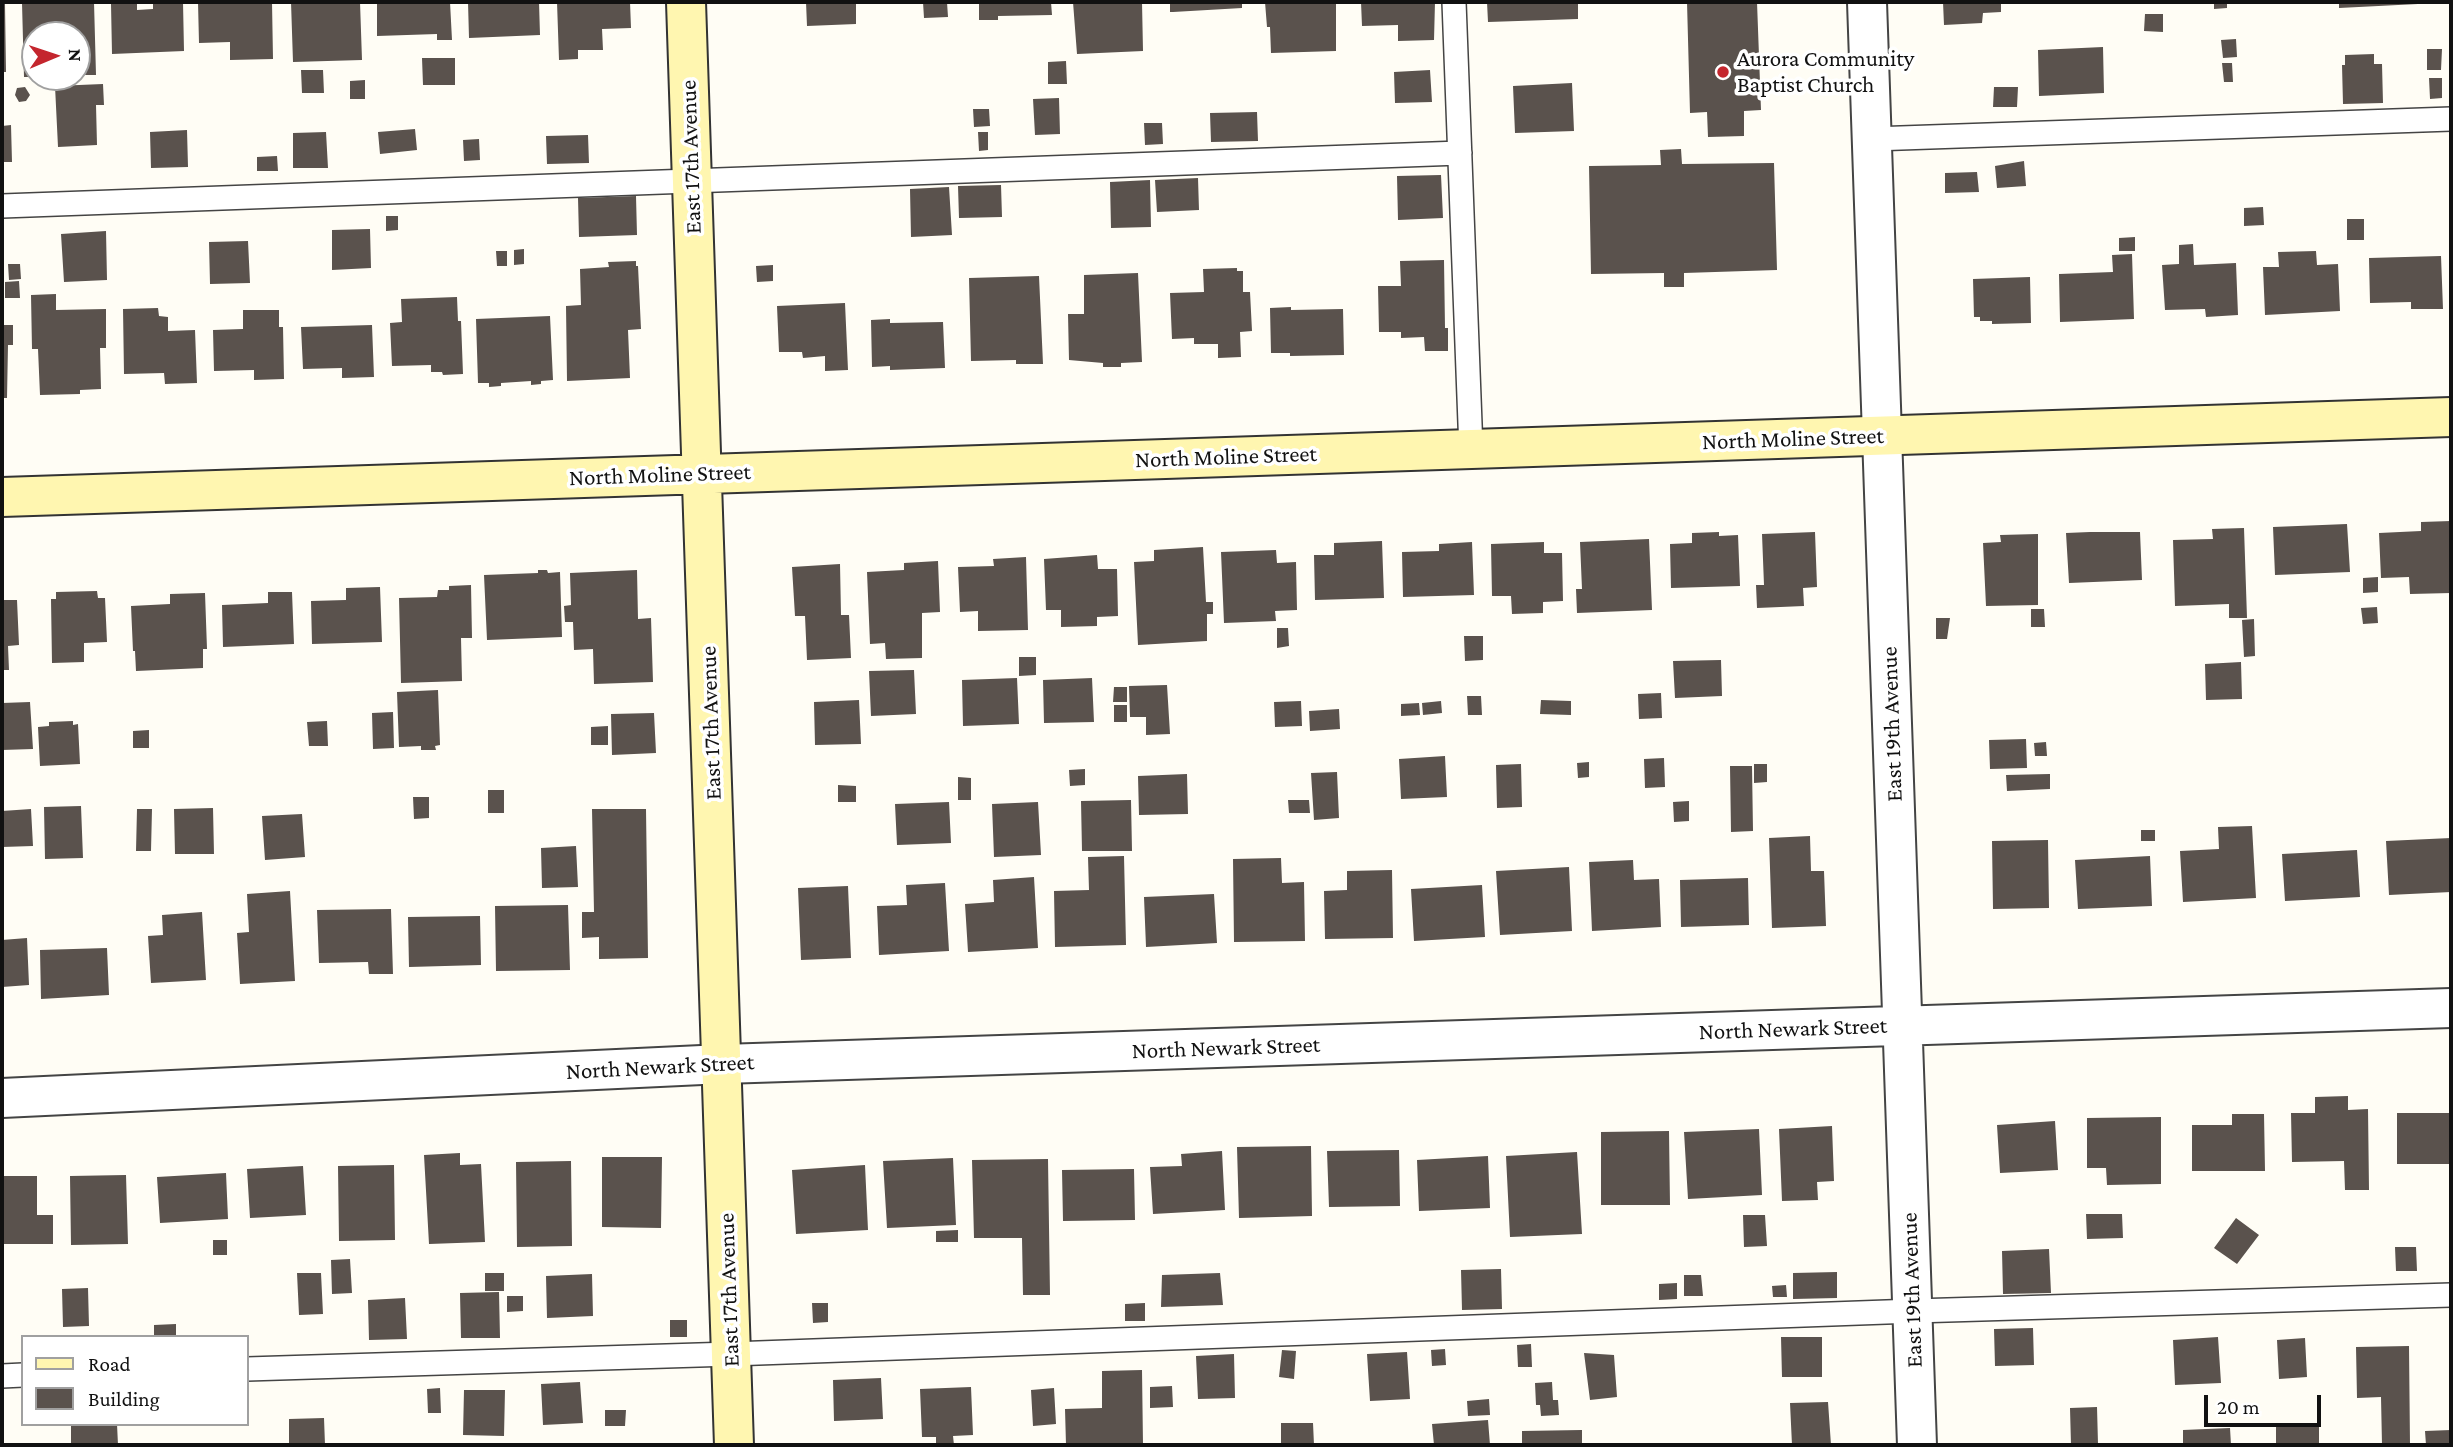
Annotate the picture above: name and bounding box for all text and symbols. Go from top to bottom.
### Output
north arrow [21,21,91,91]
place label: Aurora Community Baptist Church [1737,45,1914,99]
text: N [65,48,86,62]
marker: Aurora Community Baptist Church [1715,64,1731,80]
street label: East 17th Avenue [675,79,707,235]
street label: North Moline Street [1702,422,1884,456]
street label: North Moline Street [1135,440,1317,474]
street label: North Moline Street [569,458,751,492]
street label: East 17th Avenue [695,645,727,801]
street label: East 19th Avenue [1875,646,1909,802]
street label: North Newark Street [1698,1012,1888,1046]
street label: North Newark Street [1131,1031,1321,1065]
street label: North Newark Street [565,1048,755,1086]
street label: East 17th Avenue [713,1212,745,1368]
street label: East 19th Avenue [1895,1212,1929,1368]
legend [21,1335,248,1426]
text: Road [88,1352,131,1376]
scale bar [2208,1380,2325,1424]
text: Building [88,1387,160,1411]
text: 20 m [2217,1395,2260,1419]

